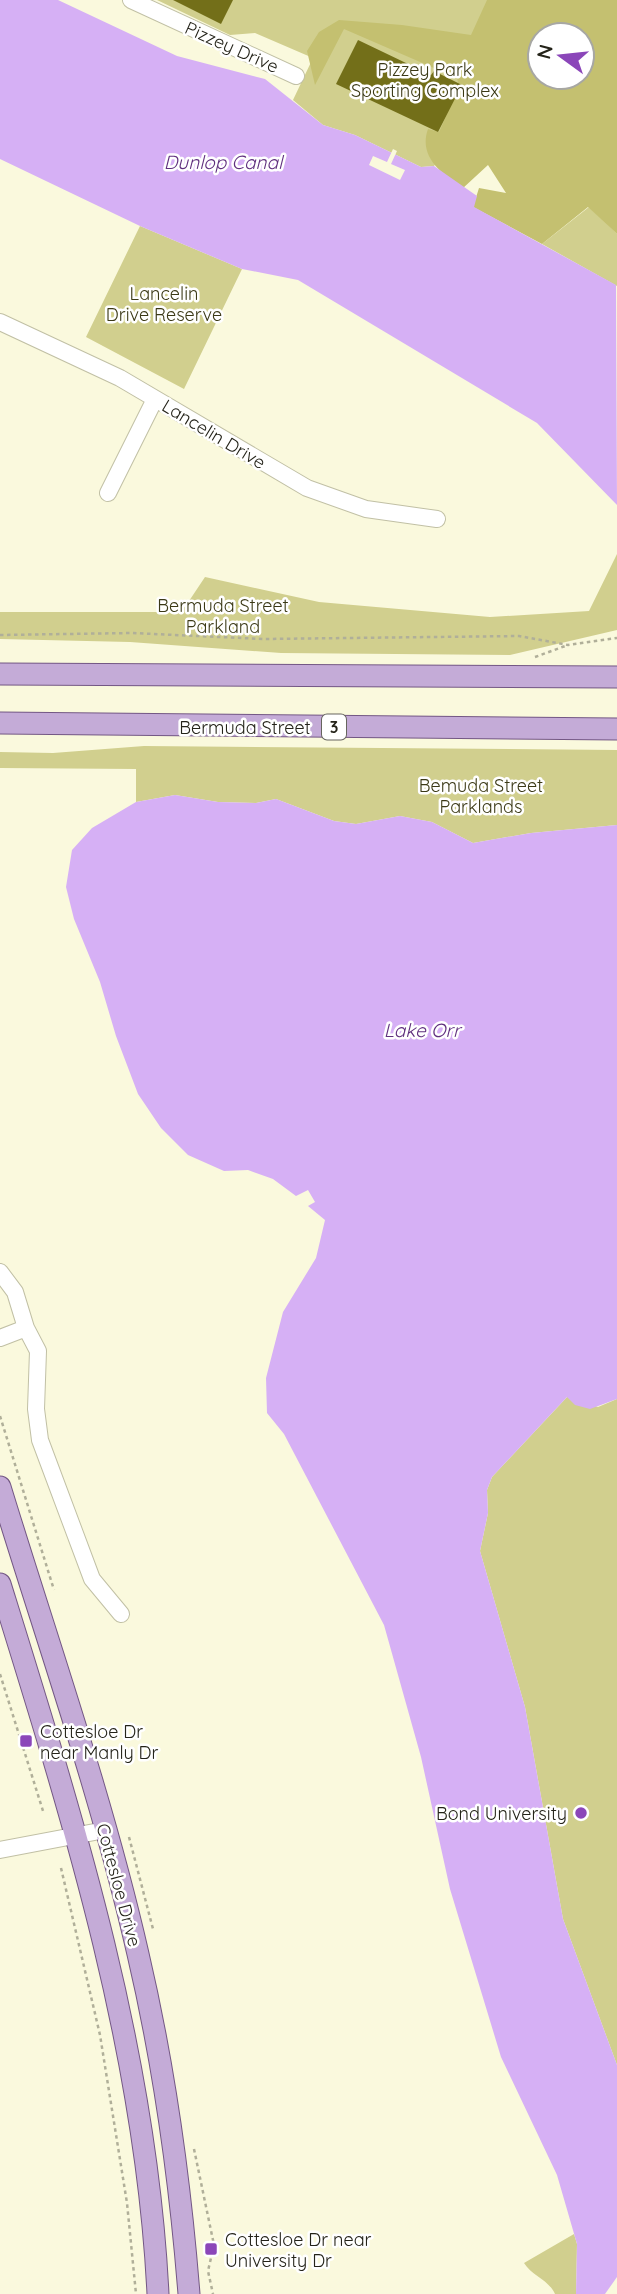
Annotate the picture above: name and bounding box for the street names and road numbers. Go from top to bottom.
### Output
street label: Pizzey Drive [182,16,282,78]
street label: Lancelin Drive [158,394,270,474]
road number: 3 [322,714,346,740]
street label: Bermuda Street [179,716,311,739]
street label: Cottesloe Drive [92,1821,146,1949]

